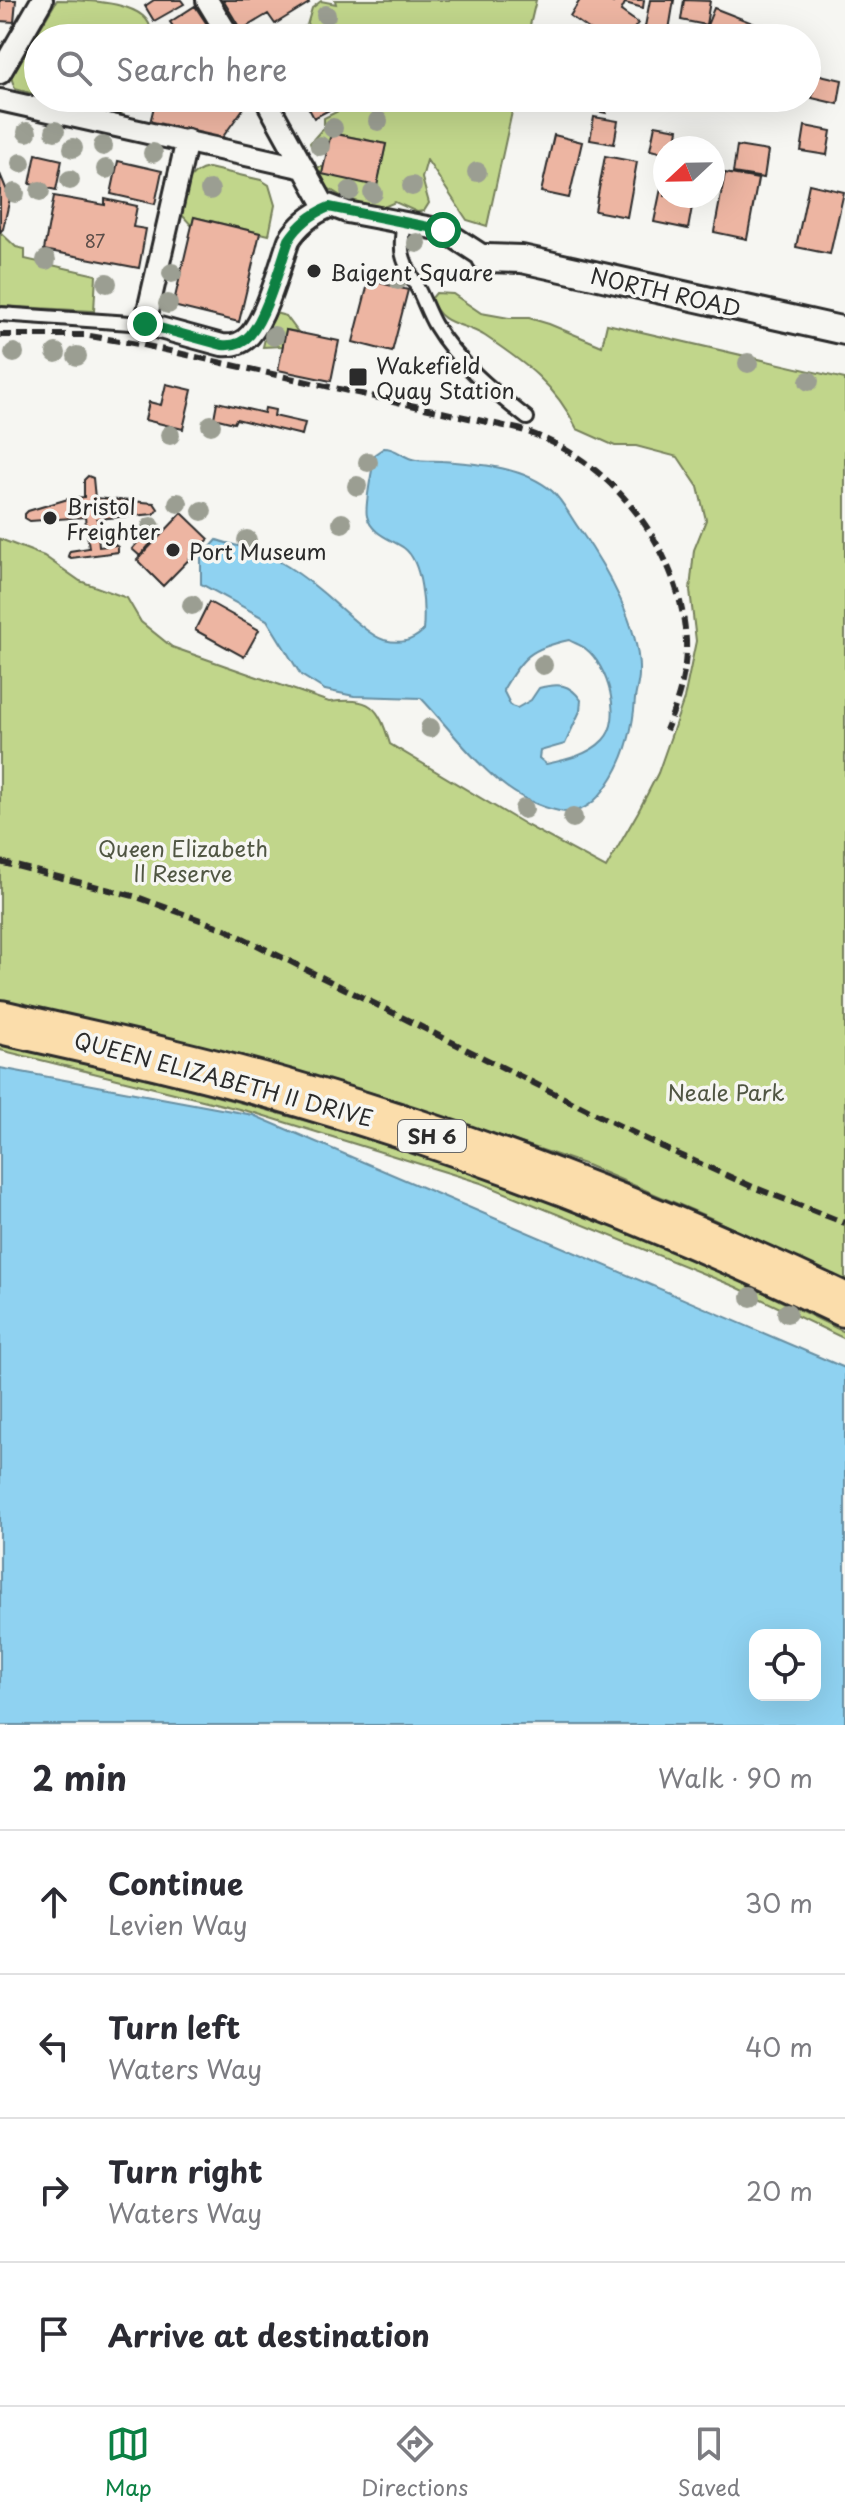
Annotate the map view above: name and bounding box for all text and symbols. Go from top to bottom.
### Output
search box [24,24,821,112]
icon: search [52,46,96,90]
text: Search here [116,46,288,91]
north arrow [653,136,725,208]
route start [425,212,461,248]
house number: 87 [85,227,105,254]
place label: Baigent Square [330,255,493,288]
street label: NORTH ROAD [588,258,744,324]
marker: Baigent Square [305,262,323,280]
route end [127,306,163,342]
place label: Wakefield Quay Station [376,348,515,406]
marker: Wakefield Quay Station [347,366,369,388]
place label: Bristol Freighter [66,489,161,547]
marker: Bristol Freighter [41,509,59,527]
place label: Port Museum [189,534,327,567]
marker: Port Museum [164,541,182,559]
park label: Queen Elizabeth ll Reserve [98,831,268,889]
street label: QUEEN ELIZABETH II DRIVE [71,1022,377,1134]
park label: Neale Park [667,1075,785,1108]
road number: SH 6 [398,1120,466,1152]
map controls [749,1629,821,1701]
button: locate [749,1629,821,1701]
text: 2 min [32,1751,127,1803]
text: Walk · 90 m [658,1758,813,1797]
text: Continue [108,1860,243,1905]
icon: ahead [32,1880,76,1924]
text: 30 m [745,1883,813,1922]
text: Levien Way [108,1905,248,1944]
text: Turn left [108,2004,240,2049]
icon: left [32,2024,76,2068]
text: 40 m [745,2027,813,2066]
text: Waters Way [108,2049,262,2088]
text: Turn right [108,2148,263,2193]
icon: right [32,2168,76,2212]
text: 20 m [746,2171,813,2210]
text: Waters Way [108,2193,262,2232]
icon: arrive [32,2312,76,2356]
text: Arrive at destination [108,2312,430,2357]
tab: Map [105,2422,152,2503]
tab: Directions [361,2422,468,2503]
tab: Saved [678,2422,740,2503]

